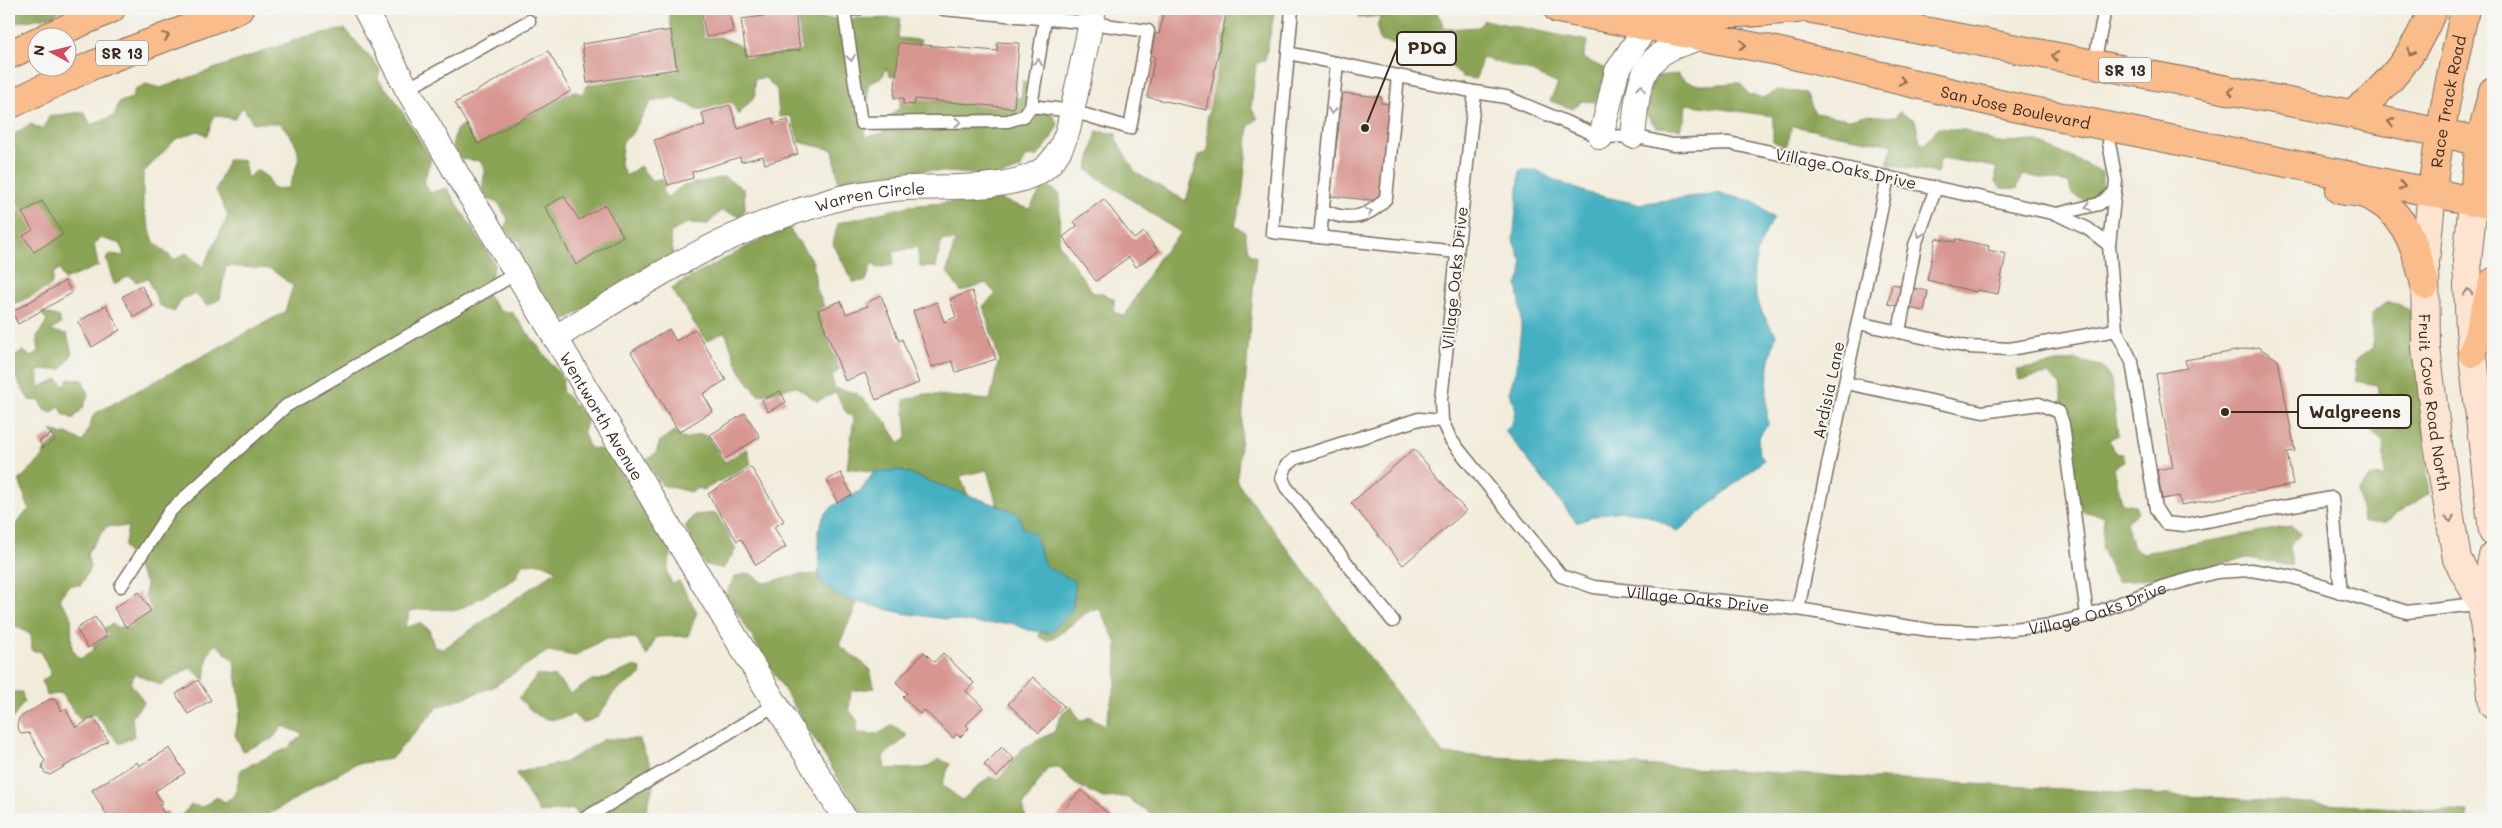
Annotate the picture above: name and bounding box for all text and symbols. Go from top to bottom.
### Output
north arrow [28,28,78,78]
one-way arrow [161,32,169,42]
callout: PDQ [1397,32,1456,65]
street label: Race Track Road [2425,33,2470,169]
text: PDQ [1407,35,1447,59]
one-way arrow [1739,39,1748,49]
road number: SR 13 [96,40,148,66]
text: N [29,44,49,57]
one-way arrow [2408,47,2418,56]
one-way arrow [2050,52,2059,62]
one-way arrow [845,55,856,63]
one-way arrow [1032,58,1042,67]
road number: SR 13 [2099,58,2151,82]
one-way arrow [1897,75,1906,86]
street label: San Jose Boulevard [1939,80,2092,133]
one-way arrow [1635,84,1646,93]
one-way arrow [2227,86,2236,96]
one-way arrow [1327,108,1338,116]
one-way arrow [954,117,962,127]
one-way arrow [2386,117,2395,128]
street label: Village Oaks Drive [1773,143,1919,193]
street label: Warren Circle [812,177,925,216]
one-way arrow [2398,180,2407,191]
one-way arrow [2083,201,2092,212]
street label: Village Oaks Drive [1436,205,1472,351]
one-way arrow [1364,208,1373,218]
one-way arrow [1916,229,1926,238]
one-way arrow [2463,288,2474,296]
street label: Fruit Cove Road North [2415,314,2456,492]
street label: Ardisia Lane [1807,339,1849,441]
street label: Wentworth Avenue [556,348,649,484]
callout: Walgreens [2298,395,2411,428]
text: Walgreens [2309,399,2401,423]
one-way arrow [2445,515,2455,523]
street label: Village Oaks Drive [2027,576,2169,638]
street label: Village Oaks Drive [1625,580,1770,616]

